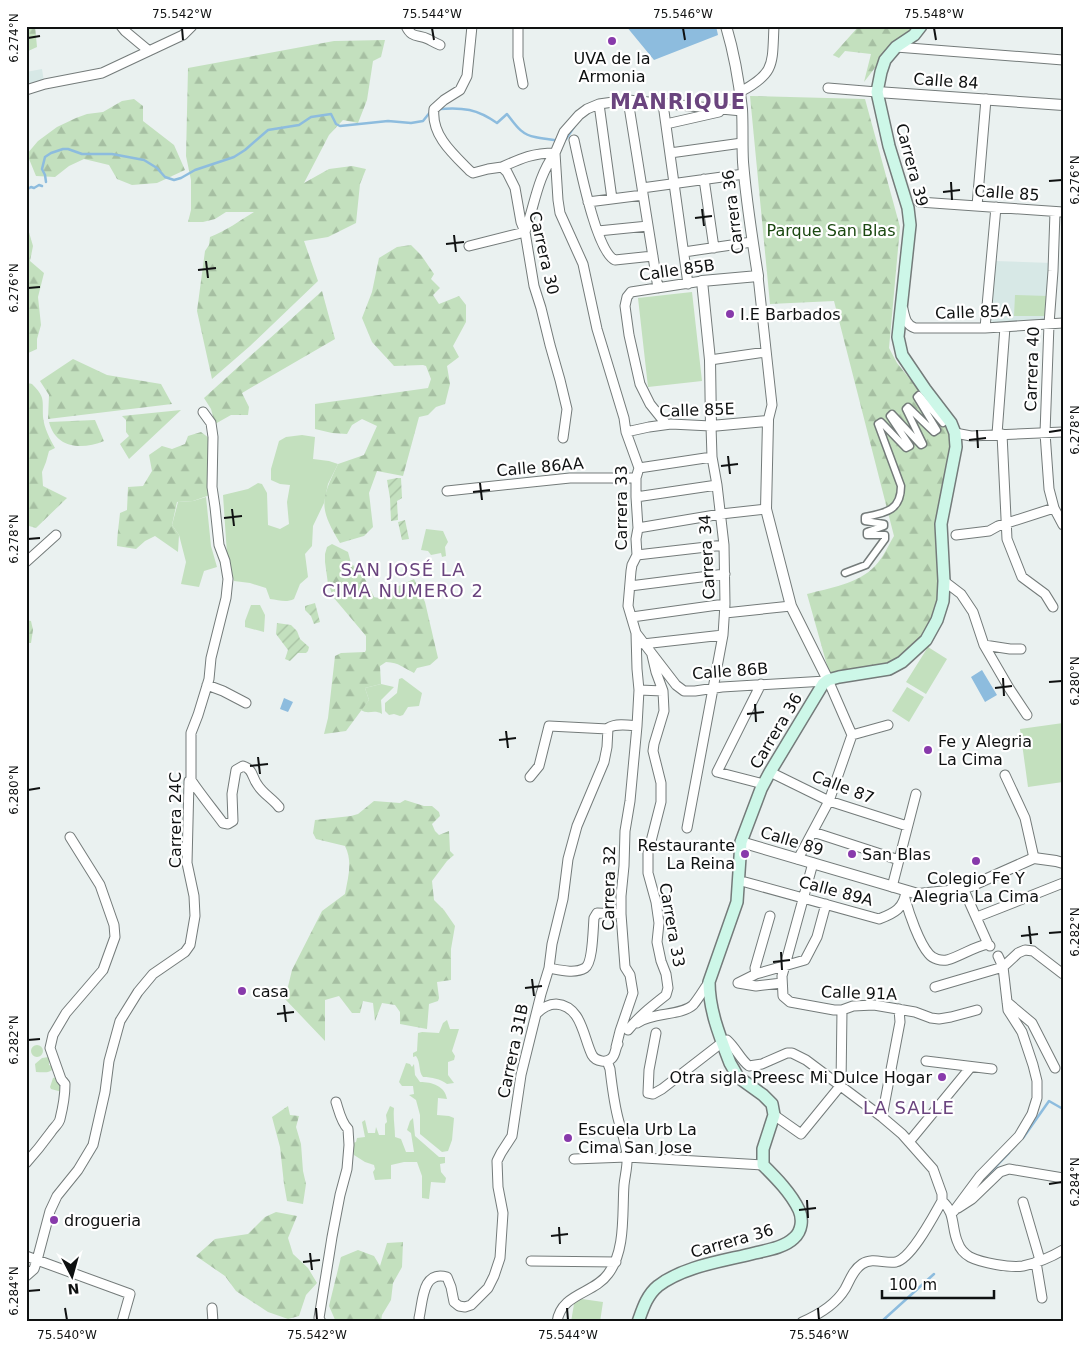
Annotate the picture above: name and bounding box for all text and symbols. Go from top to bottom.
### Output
text: 75.542°W [152,7,212,21]
text: 75.544°W [402,7,462,21]
text: 75.546°W [653,7,713,21]
text: 75.548°W [904,7,964,21]
text: 6.274°N [7,13,21,63]
marker: UVA de la Armonia [606,35,618,47]
place label: UVA de la Armonia [574,49,651,86]
street label: Calle 84 [913,69,979,93]
district label: MANRIQUE [610,90,746,114]
street label: Carrera 39 [892,121,932,209]
text: 6.276°N [1068,155,1082,205]
street label: Carrera 36 [718,169,748,255]
street label: Calle 85 [974,181,1040,205]
street label: Carrera 30 [525,209,563,297]
park label: Parque San Blas [766,221,896,240]
street label: Calle 85B [638,255,716,285]
text: 6.276°N [7,263,21,313]
street label: Calle 85A [935,301,1011,323]
place label: I.E Barbados [740,305,841,324]
marker: I.E Barbados [724,308,736,320]
street label: Carrera 40 [1021,326,1043,412]
street label: Calle 85E [659,399,735,421]
text: 6.278°N [1068,405,1082,455]
street label: Calle 86AA [496,454,584,480]
street label: Carrera 33 [612,465,631,551]
text: 6.278°N [7,514,21,564]
street label: Carrera 34 [695,514,719,600]
district label: SAN JOSÉ LA CIMA NUMERO 2 [322,559,484,601]
text: 6.280°N [1068,656,1082,706]
street label: Calle 86B [691,659,769,683]
street label: Carrera 36 [746,690,806,772]
place label: Fe y Alegria La Cima [938,732,1032,769]
marker: Fe y Alegria La Cima [922,744,934,756]
text: 6.280°N [7,765,21,815]
street label: Calle 87 [809,766,877,808]
street label: Carrera 24C [166,772,185,868]
street label: Calle 89 [758,822,826,860]
place label: Restaurante La Reina [638,836,735,873]
street label: Carrera 32 [599,845,619,931]
place label: San Blas [862,845,931,864]
marker: Restaurante La Reina [739,848,751,860]
marker: San Blas [846,848,858,860]
marker: Colegio Fe Y Alegria La Cima [970,855,982,867]
place label: Colegio Fe Y Alegria La Cima [913,869,1039,906]
street label: Calle 89A [797,872,875,910]
street label: Carrera 33 [655,881,689,969]
text: 6.282°N [1068,907,1082,957]
place label: casa [252,982,289,1001]
street label: Calle 91A [821,982,897,1004]
marker: casa [236,985,248,997]
street label: Carrera 31B [494,1002,532,1100]
text: 6.282°N [7,1015,21,1065]
place label: Otra sigla Preesc Mi Dulce Hogar [670,1068,932,1087]
marker: Otra sigla Preesc Mi Dulce Hogar [936,1071,948,1083]
district label: LA SALLE [863,1097,955,1118]
place label: Escuela Urb La Cima San Jose [578,1120,697,1157]
marker: Escuela Urb La Cima San Jose [562,1132,574,1144]
text: 6.284°N [1068,1157,1082,1207]
place label: drogueria [64,1211,141,1230]
marker: drogueria [48,1214,60,1226]
street label: Carrera 36 [688,1220,776,1262]
north arrow [48,1250,98,1300]
text: 6.284°N [7,1266,21,1316]
scale bar [882,1268,994,1300]
text: 100 m [889,1276,937,1294]
text: N [67,1280,80,1297]
text: 75.540°W [37,1328,97,1342]
text: 75.542°W [287,1328,347,1342]
text: 75.544°W [538,1328,598,1342]
text: 75.546°W [789,1328,849,1342]

